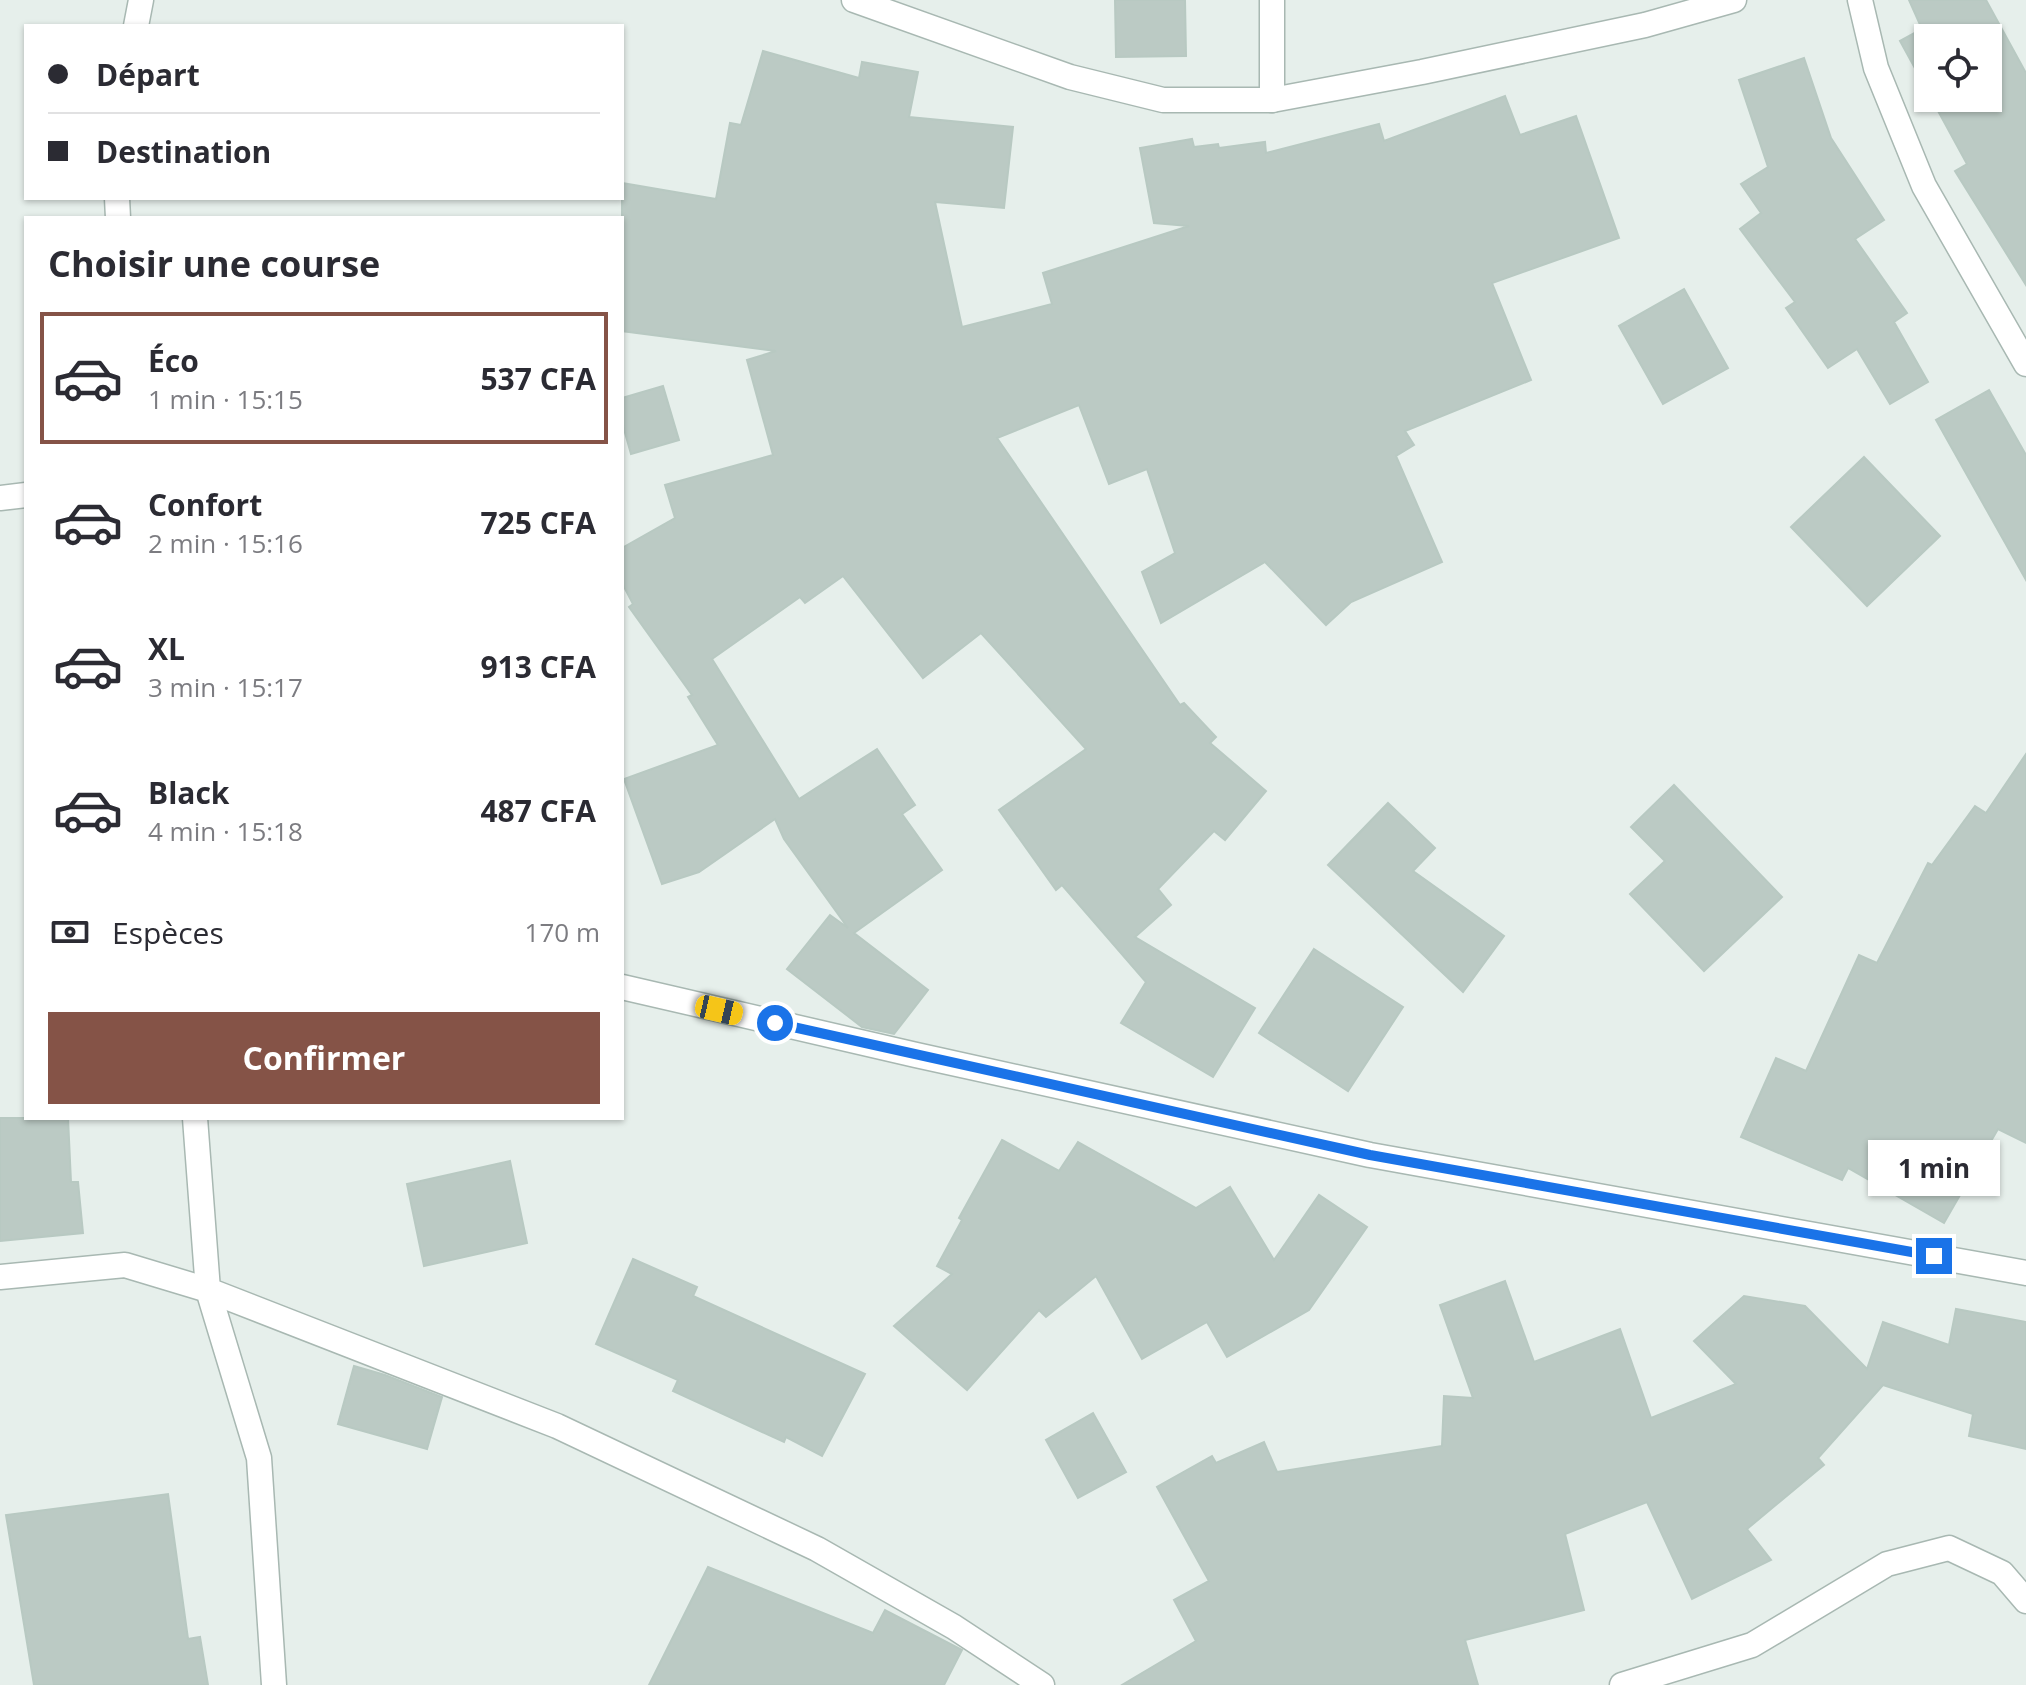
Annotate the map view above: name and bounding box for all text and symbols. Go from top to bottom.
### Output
map controls [1914,24,2002,112]
button: locate [1914,24,2002,112]
text: Départ [96,54,200,95]
text: Destination [96,131,271,172]
text: Choisir une course [48,239,380,288]
text: Éco [148,340,199,381]
icon: car [52,342,124,414]
text: 537 CFA [480,358,596,399]
text: 1 min · 15:15 [148,381,303,417]
text: Confort [148,484,262,525]
icon: car [52,486,124,558]
text: 725 CFA [480,502,596,543]
text: 2 min · 15:16 [148,525,303,561]
text: XL [148,628,185,669]
icon: car [52,630,124,702]
text: 913 CFA [480,646,596,687]
text: 3 min · 15:17 [148,669,303,705]
text: Black [148,772,229,813]
icon: car [52,774,124,846]
text: 487 CFA [480,790,596,831]
text: 4 min · 15:18 [148,813,303,849]
icon: cash [48,910,92,954]
text: Espèces [112,912,224,953]
text: 170 m [525,914,600,950]
car [693,993,745,1027]
route start [757,1005,793,1041]
button: Confirmer [48,1012,600,1104]
callout: 1 min [1868,1140,2000,1196]
text: 1 min [1898,1150,1970,1186]
route end [1916,1238,1952,1274]

